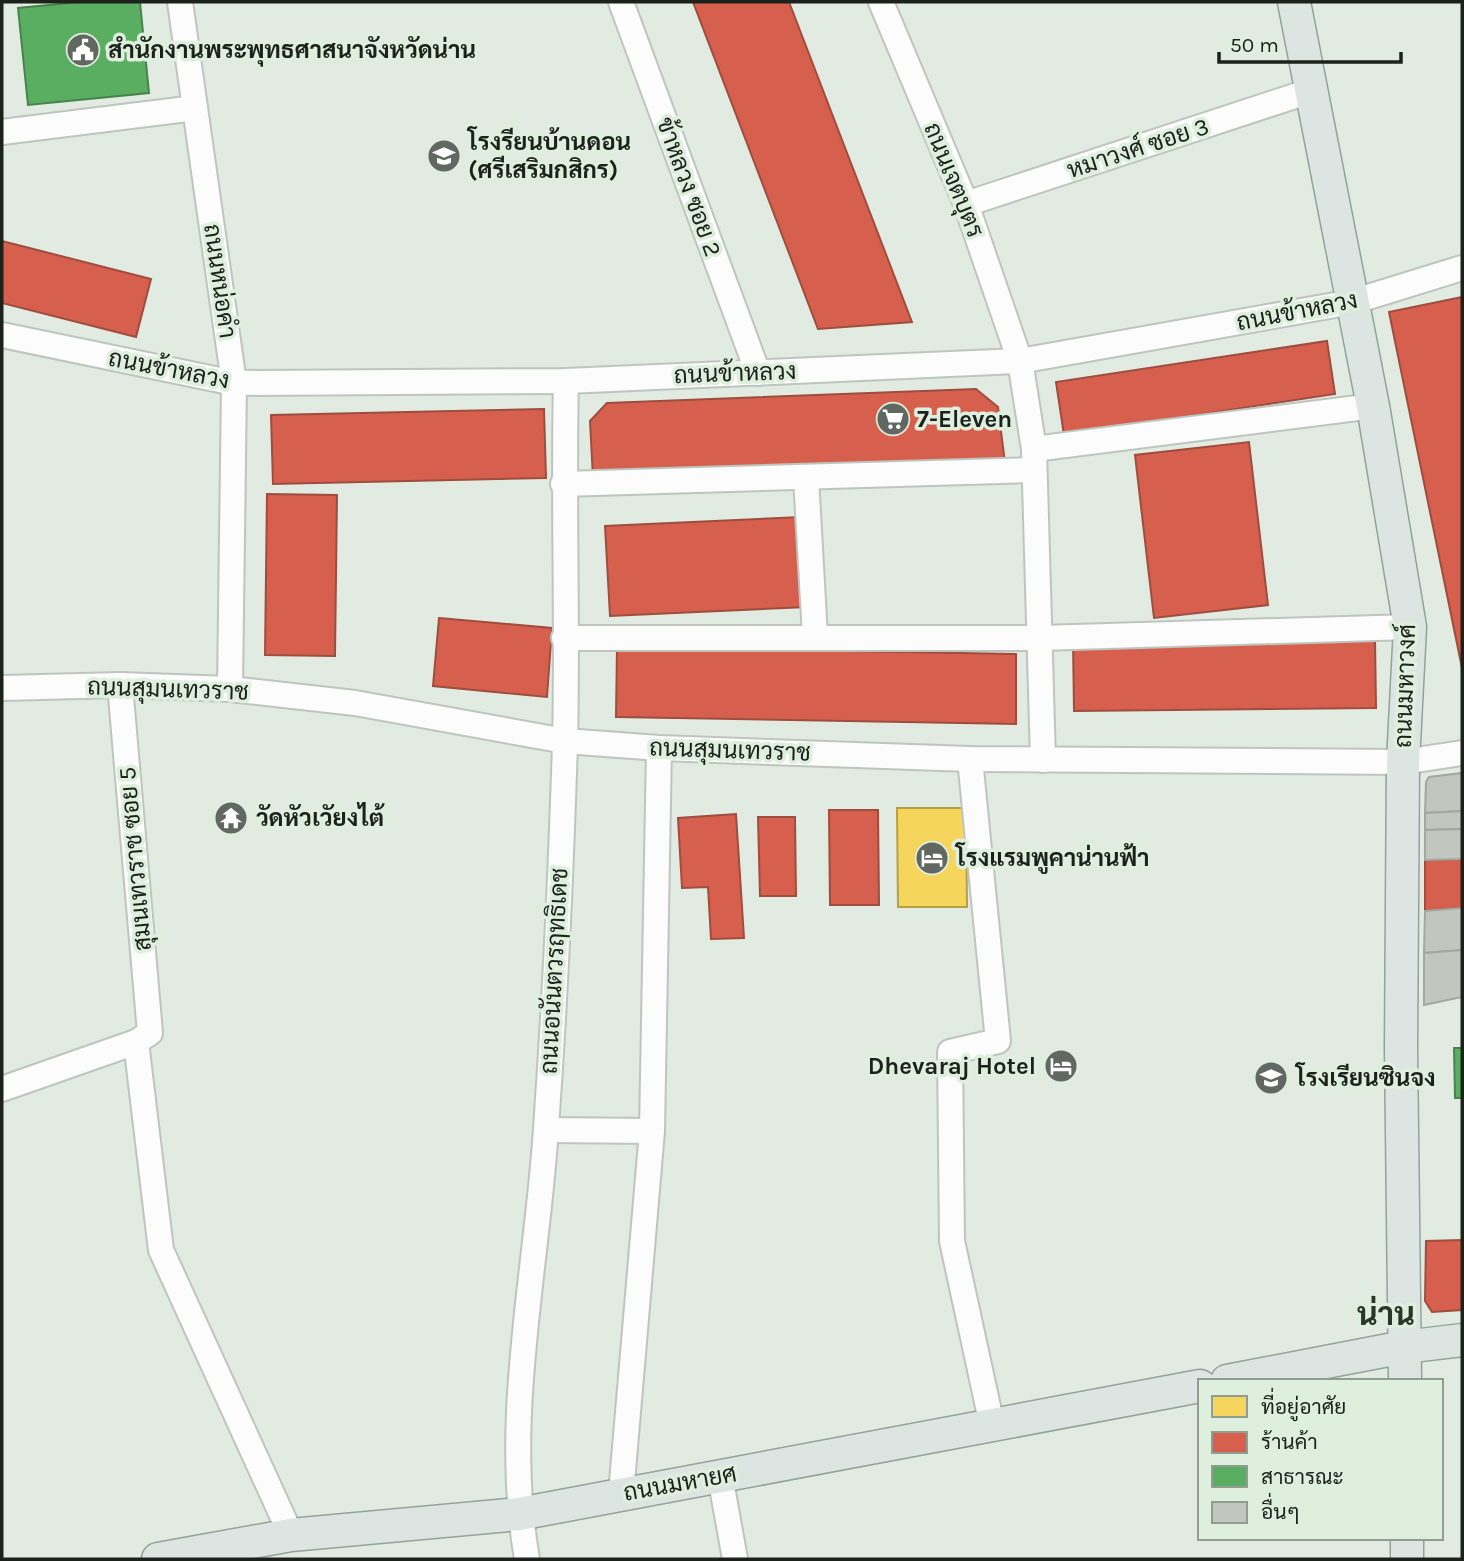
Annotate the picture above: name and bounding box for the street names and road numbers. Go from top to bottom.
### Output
street label: หมาวงศ์ ซอย 3 [1063,110,1212,184]
street label: ข้าหลวง ซอย 2 [651,113,728,260]
street label: ถนนเจตบุตร [916,118,990,242]
street label: ถนนหน่อคำ [198,222,242,340]
street label: ถนนข้าหลวง [1234,285,1360,336]
street label: ถนนข้าหลวง [106,343,232,394]
street label: ถนนข้าหลวง [673,356,797,389]
street label: ถนนมหาวงศ์ [1387,624,1421,748]
street label: ถนนสุมนเทวราช [87,672,249,708]
street label: ถนนสุมนเทวราช [649,733,811,769]
street label: สุมนเทวราช ซอย 5 [113,766,159,952]
street label: ถนนอนันตวรฤทธิเดช [535,867,573,1075]
street label: ถนนมหายศ [621,1459,739,1507]

